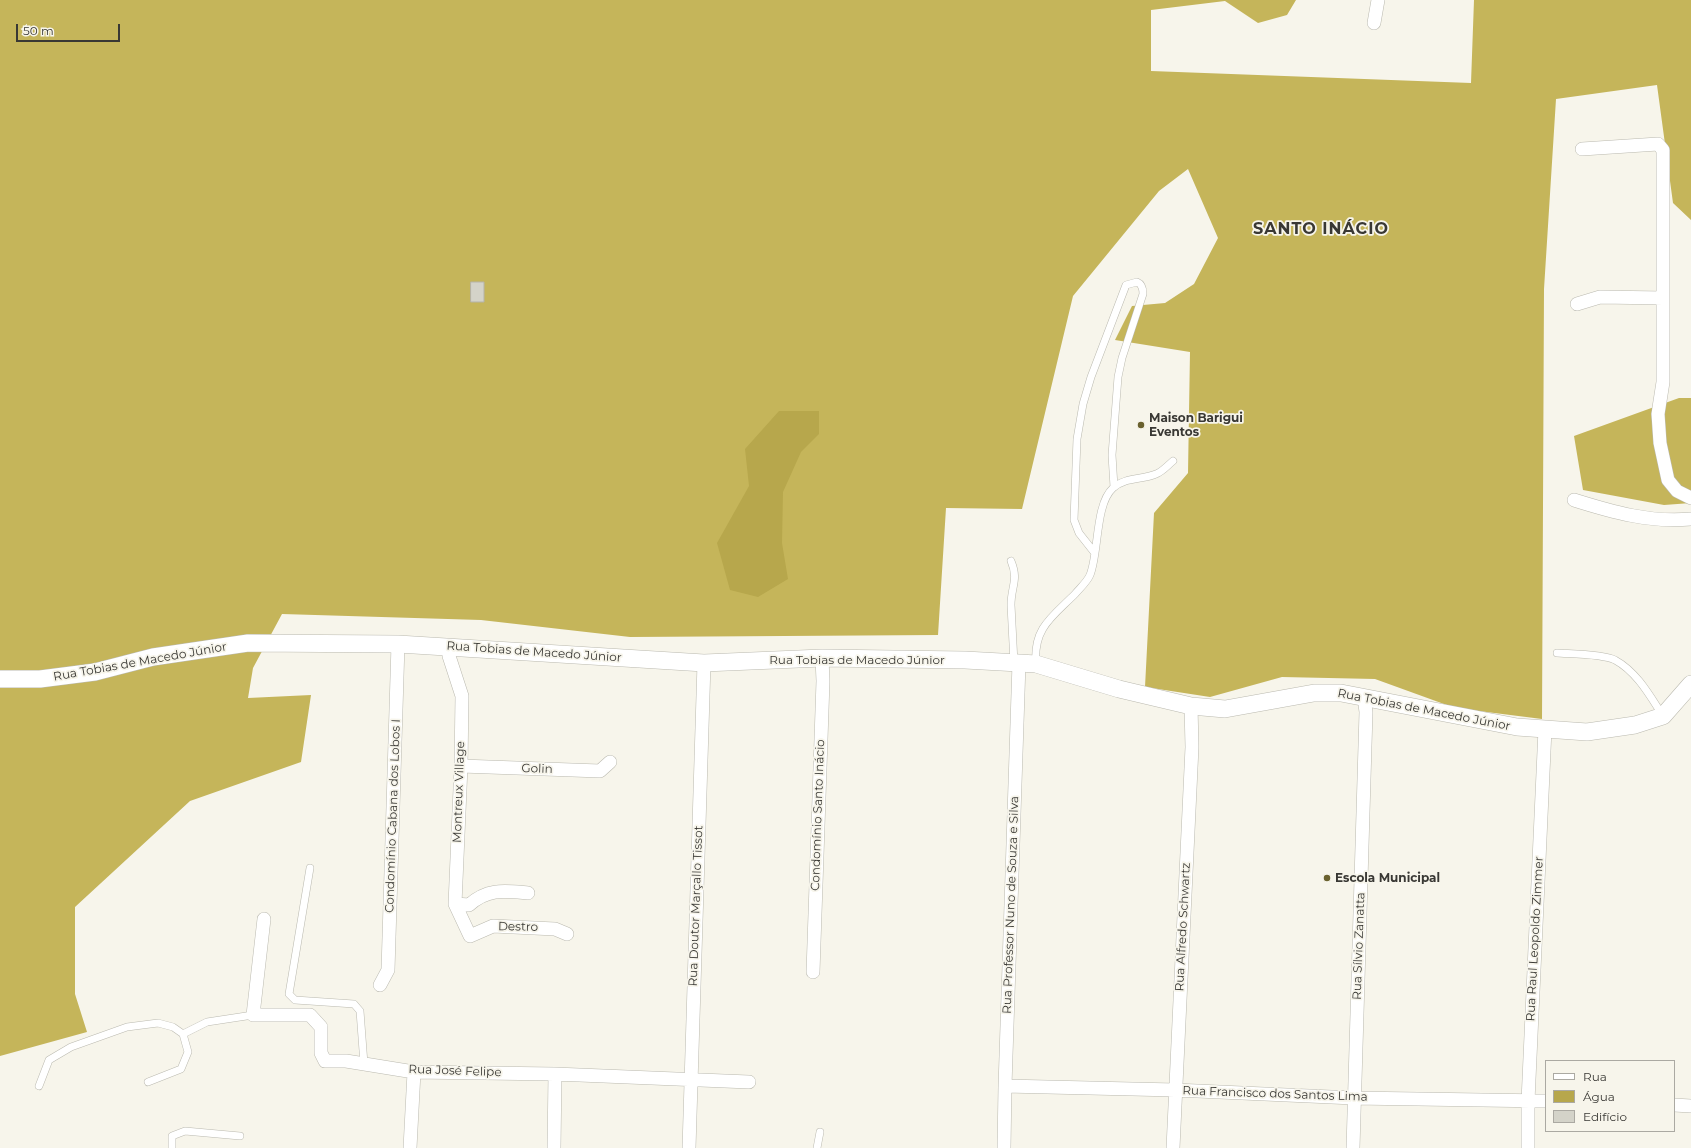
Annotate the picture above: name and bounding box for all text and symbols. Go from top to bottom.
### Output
scale bar [18,16,122,42]
text: 50 m [23,23,54,38]
district label: SANTO INÁCIO [1253,219,1389,239]
place label: Maison Barigui Eventos [1149,411,1243,439]
marker: Maison Barigui Eventos [1136,420,1146,430]
street label: Rua Tobias de Macedo Júnior [446,639,622,665]
street label: Rua Tobias de Macedo Júnior [52,640,228,684]
street label: Rua Tobias de Macedo Júnior [769,653,945,667]
street label: Rua Tobias de Macedo Júnior [1336,686,1512,734]
street label: Condomínio Cabana dos Lobos I [382,719,404,913]
street label: Condomínio Santo Inácio [808,739,828,891]
street label: Montreux Village [450,741,468,843]
street label: Golin [521,761,553,777]
street label: Rua Professor Nuno de Souza e Silva [1000,796,1022,1014]
street label: Rua Doutor Marçallo Tissot [686,825,706,987]
street label: Rua Raul Leopoldo Zimmer [1523,856,1547,1022]
street label: Rua Alfredo Schwartz [1172,862,1194,992]
place label: Escola Municipal [1335,871,1440,885]
marker: Escola Municipal [1322,873,1332,883]
street label: Rua Sílvio Zanatta [1350,892,1368,1000]
street label: Destro [498,919,538,935]
legend [1545,1060,1675,1132]
street label: Rua José Felipe [408,1062,502,1080]
text: Rua [1583,1069,1607,1084]
street label: Rua Francisco dos Santos Lima [1182,1084,1368,1104]
text: Água [1583,1089,1615,1104]
text: Edifício [1583,1109,1627,1124]

